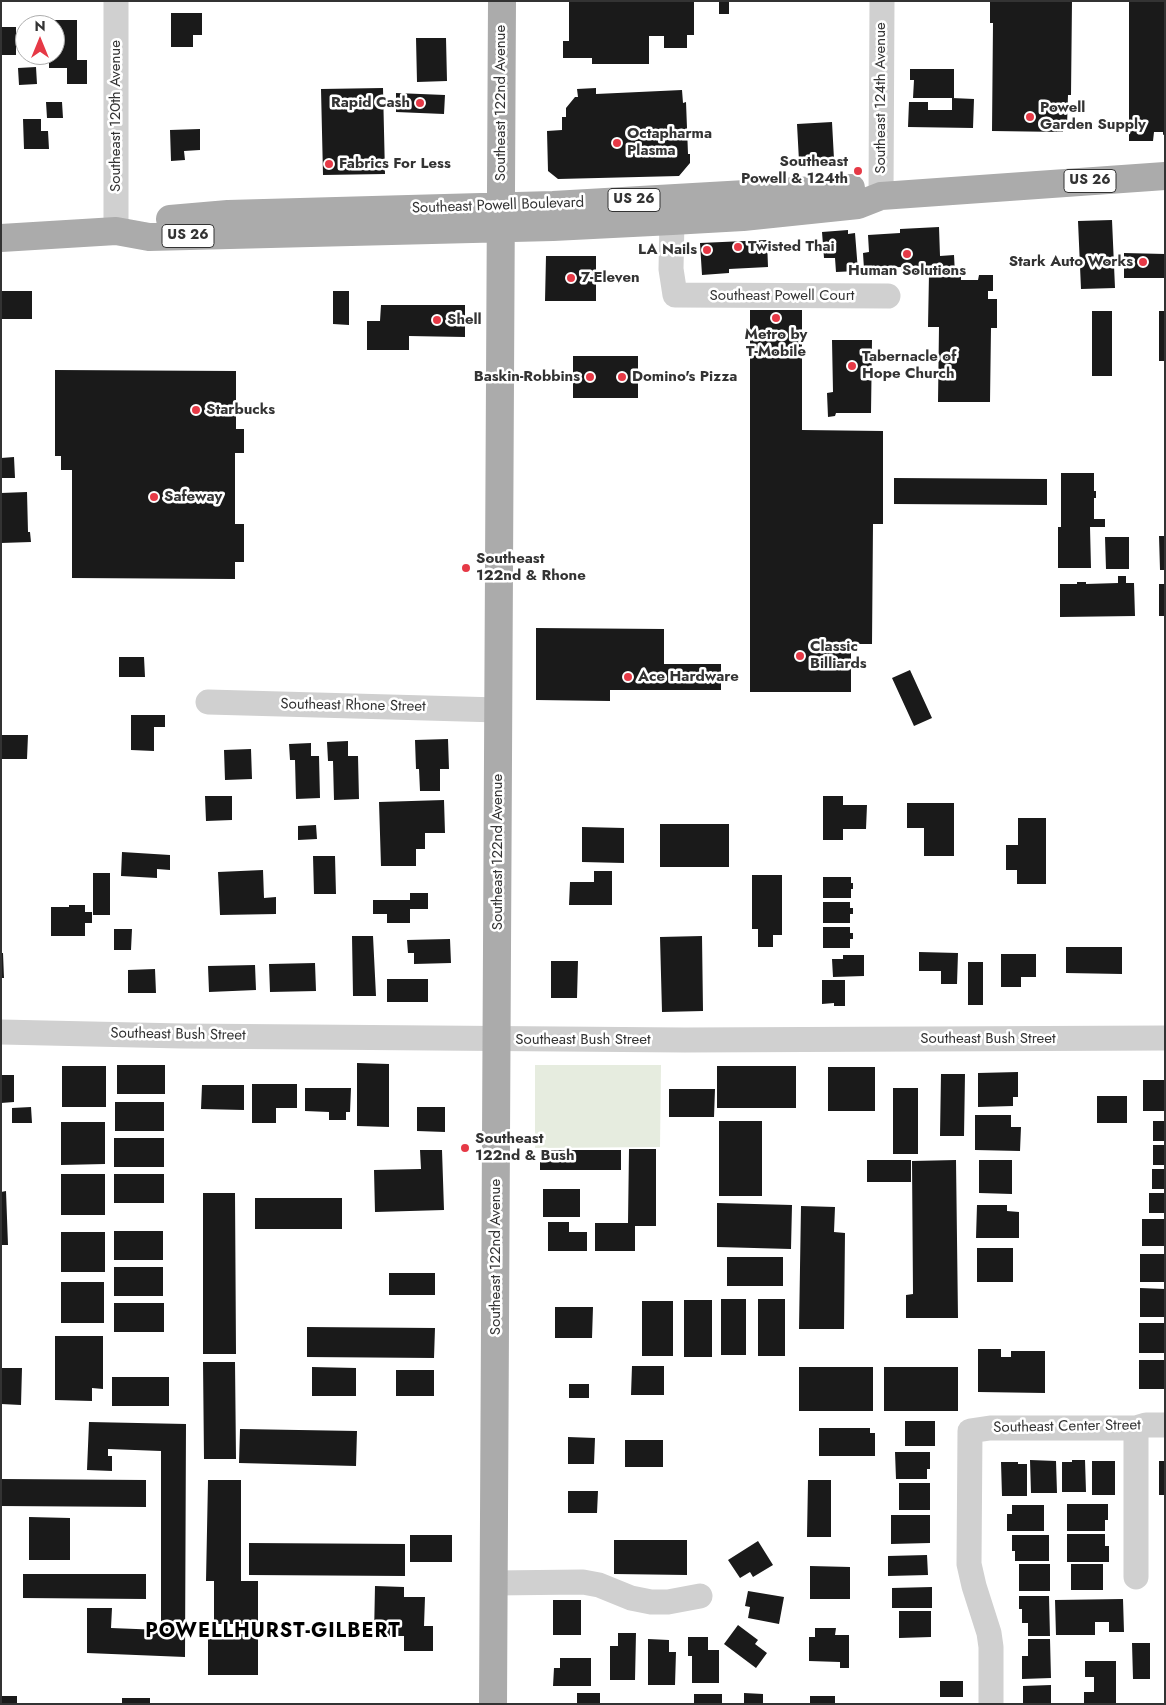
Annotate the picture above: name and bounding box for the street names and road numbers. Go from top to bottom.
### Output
street label: Southeast 124th Avenue [872,22,890,174]
street label: Southeast 122nd Avenue [492,25,510,181]
street label: Southeast 120th Avenue [107,40,125,192]
road number: US 26 [1064,170,1116,192]
road number: US 26 [608,188,660,212]
street label: Southeast Powell Boulevard [411,194,585,218]
road number: US 26 [162,225,214,248]
street label: Southeast Powell Court [710,287,854,305]
street label: Southeast Rhone Street [280,696,426,716]
street label: Southeast 122nd Avenue [489,774,507,930]
street label: Southeast Bush Street [110,1025,246,1045]
street label: Southeast Bush Street [920,1030,1056,1048]
street label: Southeast Bush Street [515,1031,651,1049]
street label: Southeast 122nd Avenue [487,1179,505,1335]
street label: Southeast Center Street [993,1417,1141,1437]

